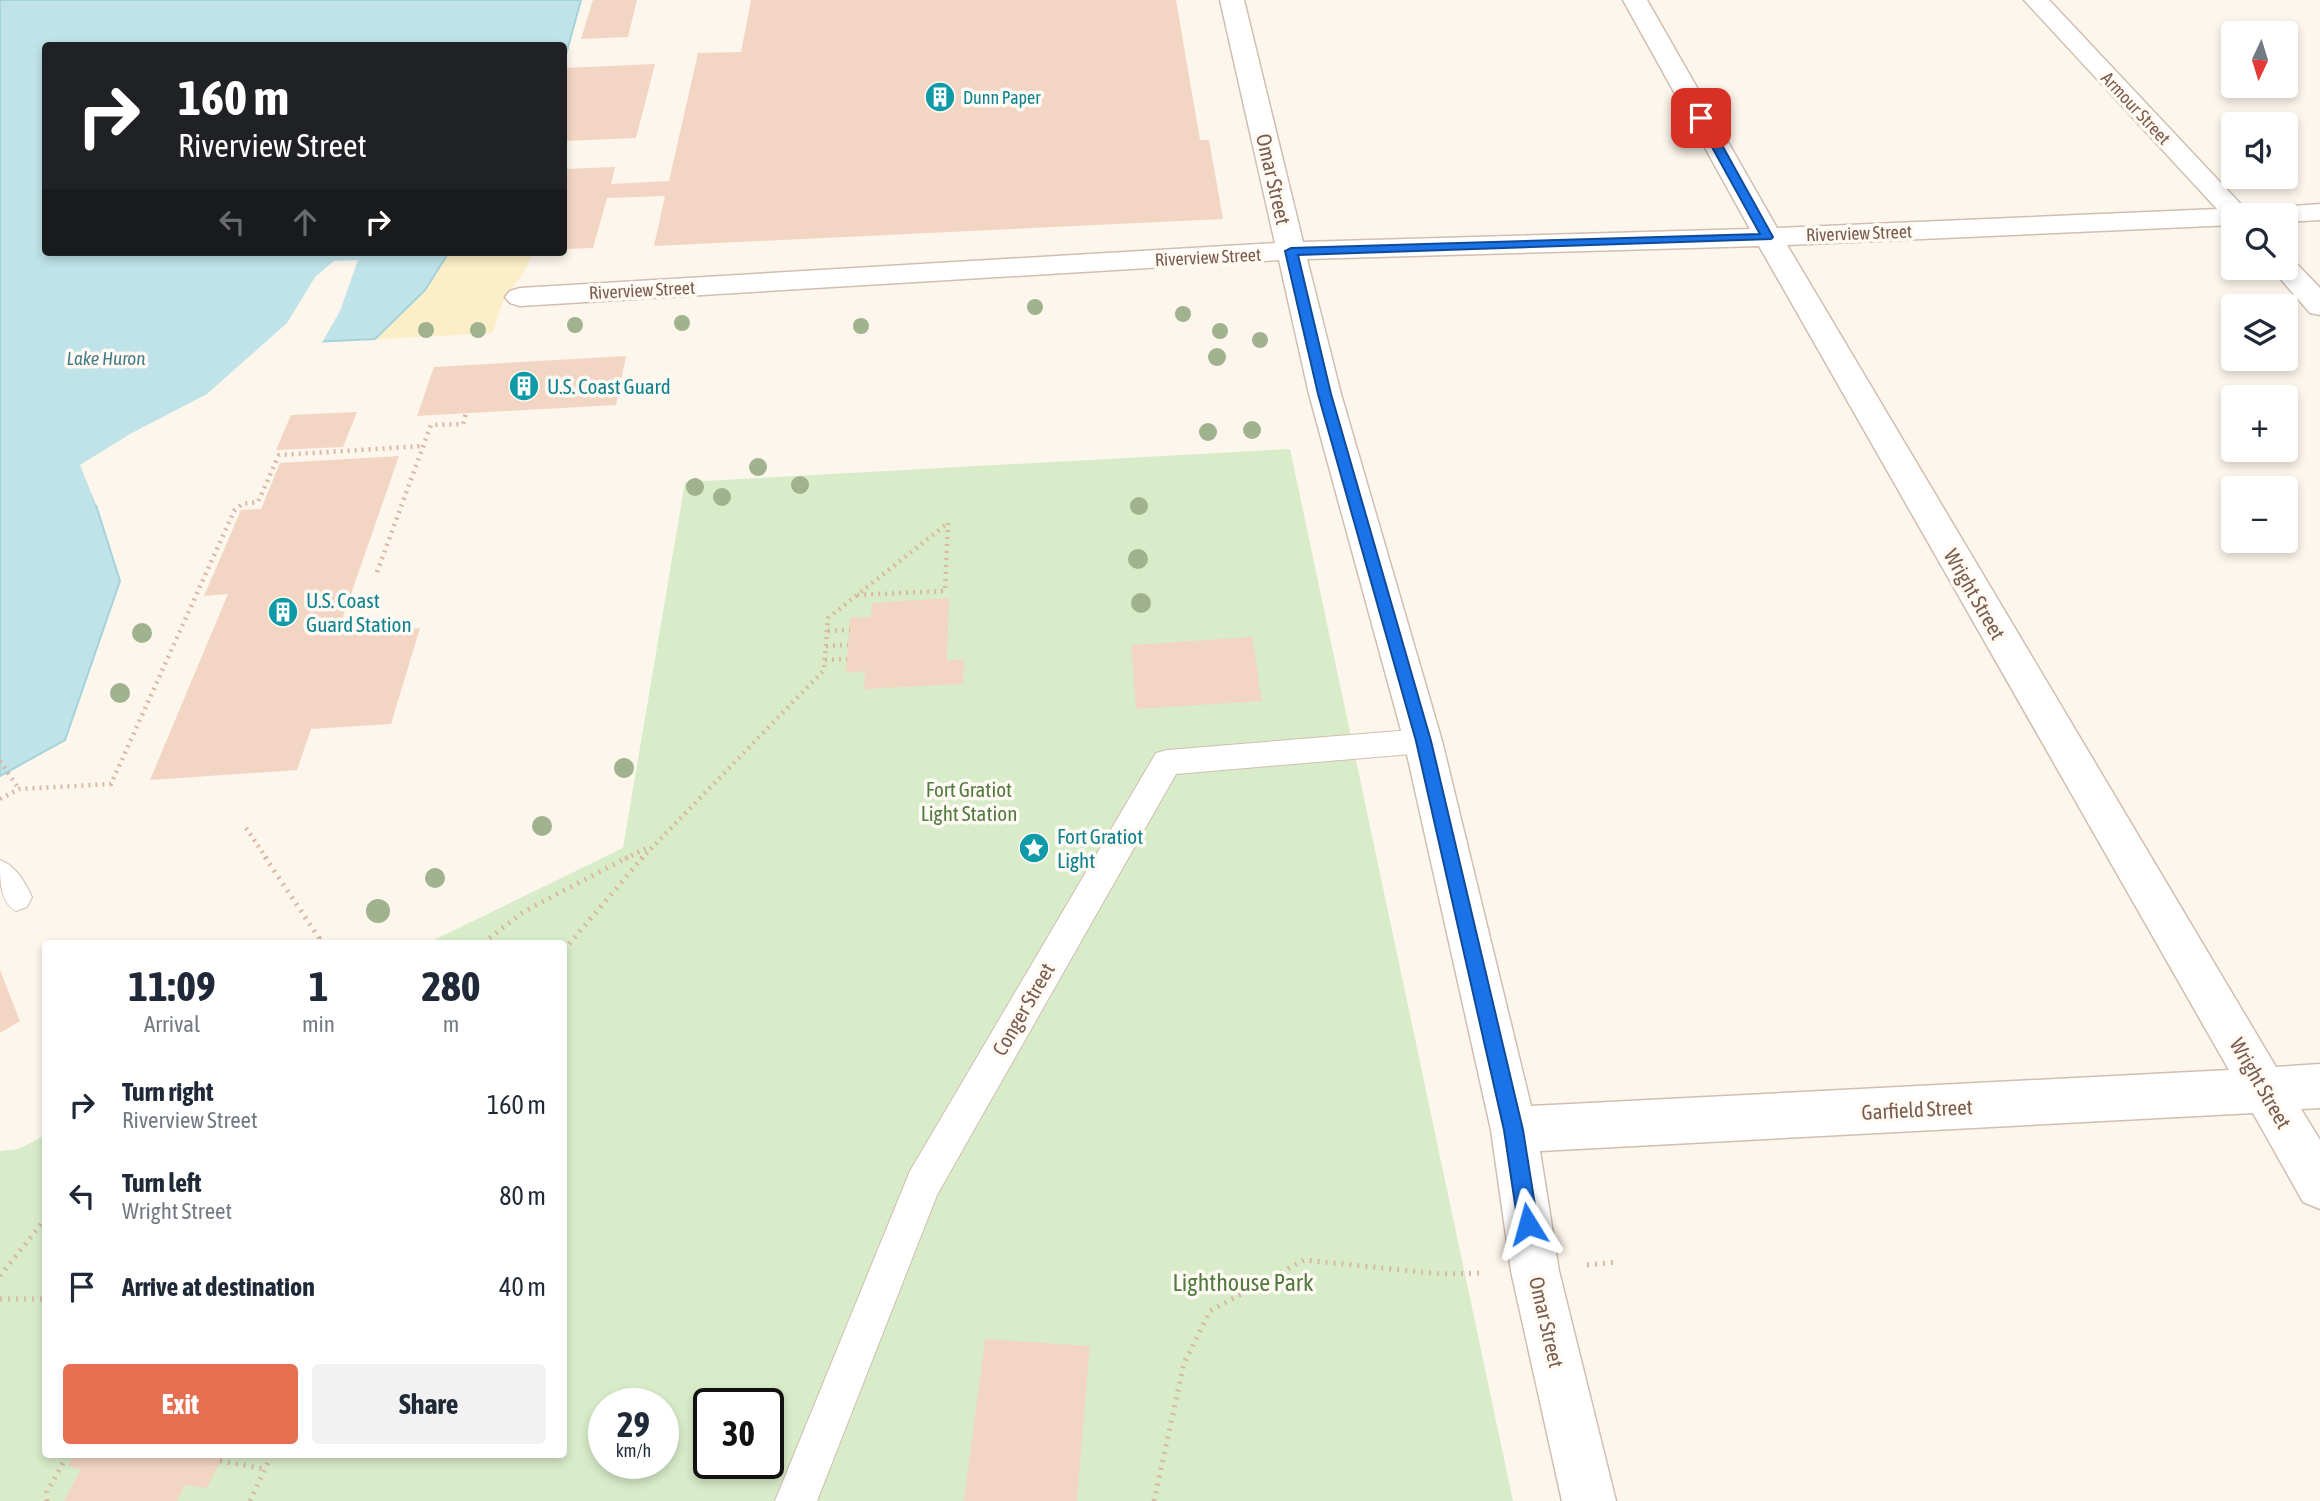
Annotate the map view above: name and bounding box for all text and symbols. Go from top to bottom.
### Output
north arrow [2221,21,2298,98]
map controls [2221,21,2298,553]
street label: Armour Street [2097,67,2175,149]
text: 160 m [178,69,289,125]
icon: right [63,70,154,161]
building icon: Dunn Paper [923,80,957,114]
place label: Dunn Paper [963,87,1041,108]
pin [1671,88,1731,148]
icon: arrive [1682,99,1720,137]
button: sound [2221,112,2298,189]
text: Riverview Street [178,127,367,164]
street label: Omar Street [1252,131,1296,227]
icon: left [213,203,251,241]
icon: ahead [286,203,324,241]
icon: right [359,203,397,241]
button: search [2221,203,2298,280]
street label: Riverview Street [1806,221,1912,245]
street label: Riverview Street [1154,244,1262,270]
street label: Riverview Street [588,277,696,303]
button: layers [2221,294,2298,371]
water label: Lake Huron [67,347,145,369]
building icon: U.S. Coast Guard [507,369,541,403]
place label: U.S. Coast Guard [547,374,671,398]
button: + [2221,385,2298,462]
button: − [2221,476,2298,553]
street label: Wright Street [1939,544,2011,644]
place label: U.S. Coast Guard Station [306,588,412,636]
building icon: U.S. Coast Guard Station [266,595,300,629]
park label: Fort Gratiot Light Station [921,777,1017,825]
place label: Fort Gratiot Light [1057,824,1143,872]
place icon: Fort Gratiot Light [1017,831,1051,865]
street label: Conger Street [987,958,1059,1060]
text: 11:09 [128,962,216,1010]
text: 1 [309,962,328,1010]
text: 280 [421,962,481,1010]
text: Arrival [144,1011,200,1037]
text: min [302,1011,335,1037]
text: m [443,1011,459,1037]
street label: Wright Street [2225,1033,2297,1133]
text: Turn right [122,1077,213,1107]
icon: right [63,1086,101,1124]
text: 160 m [487,1090,546,1120]
street label: Garfield Street [1861,1094,1973,1124]
text: Riverview Street [122,1107,258,1133]
text: Turn left [122,1168,202,1198]
icon: left [63,1177,101,1215]
text: 80 m [499,1181,546,1211]
position arrow [1491,1187,1565,1261]
text: Wright Street [122,1198,232,1224]
icon: arrive [63,1268,101,1306]
park label: Lighthouse Park [1173,1269,1314,1296]
text: Arrive at destination [122,1272,315,1302]
text: 40 m [499,1272,546,1302]
street label: Omar Street [1525,1274,1569,1370]
button: Exit [63,1364,298,1444]
button: Share [312,1364,546,1444]
speed limit sign: 30 [693,1388,784,1479]
text: 29 [617,1404,650,1444]
text: km/h [616,1440,651,1461]

